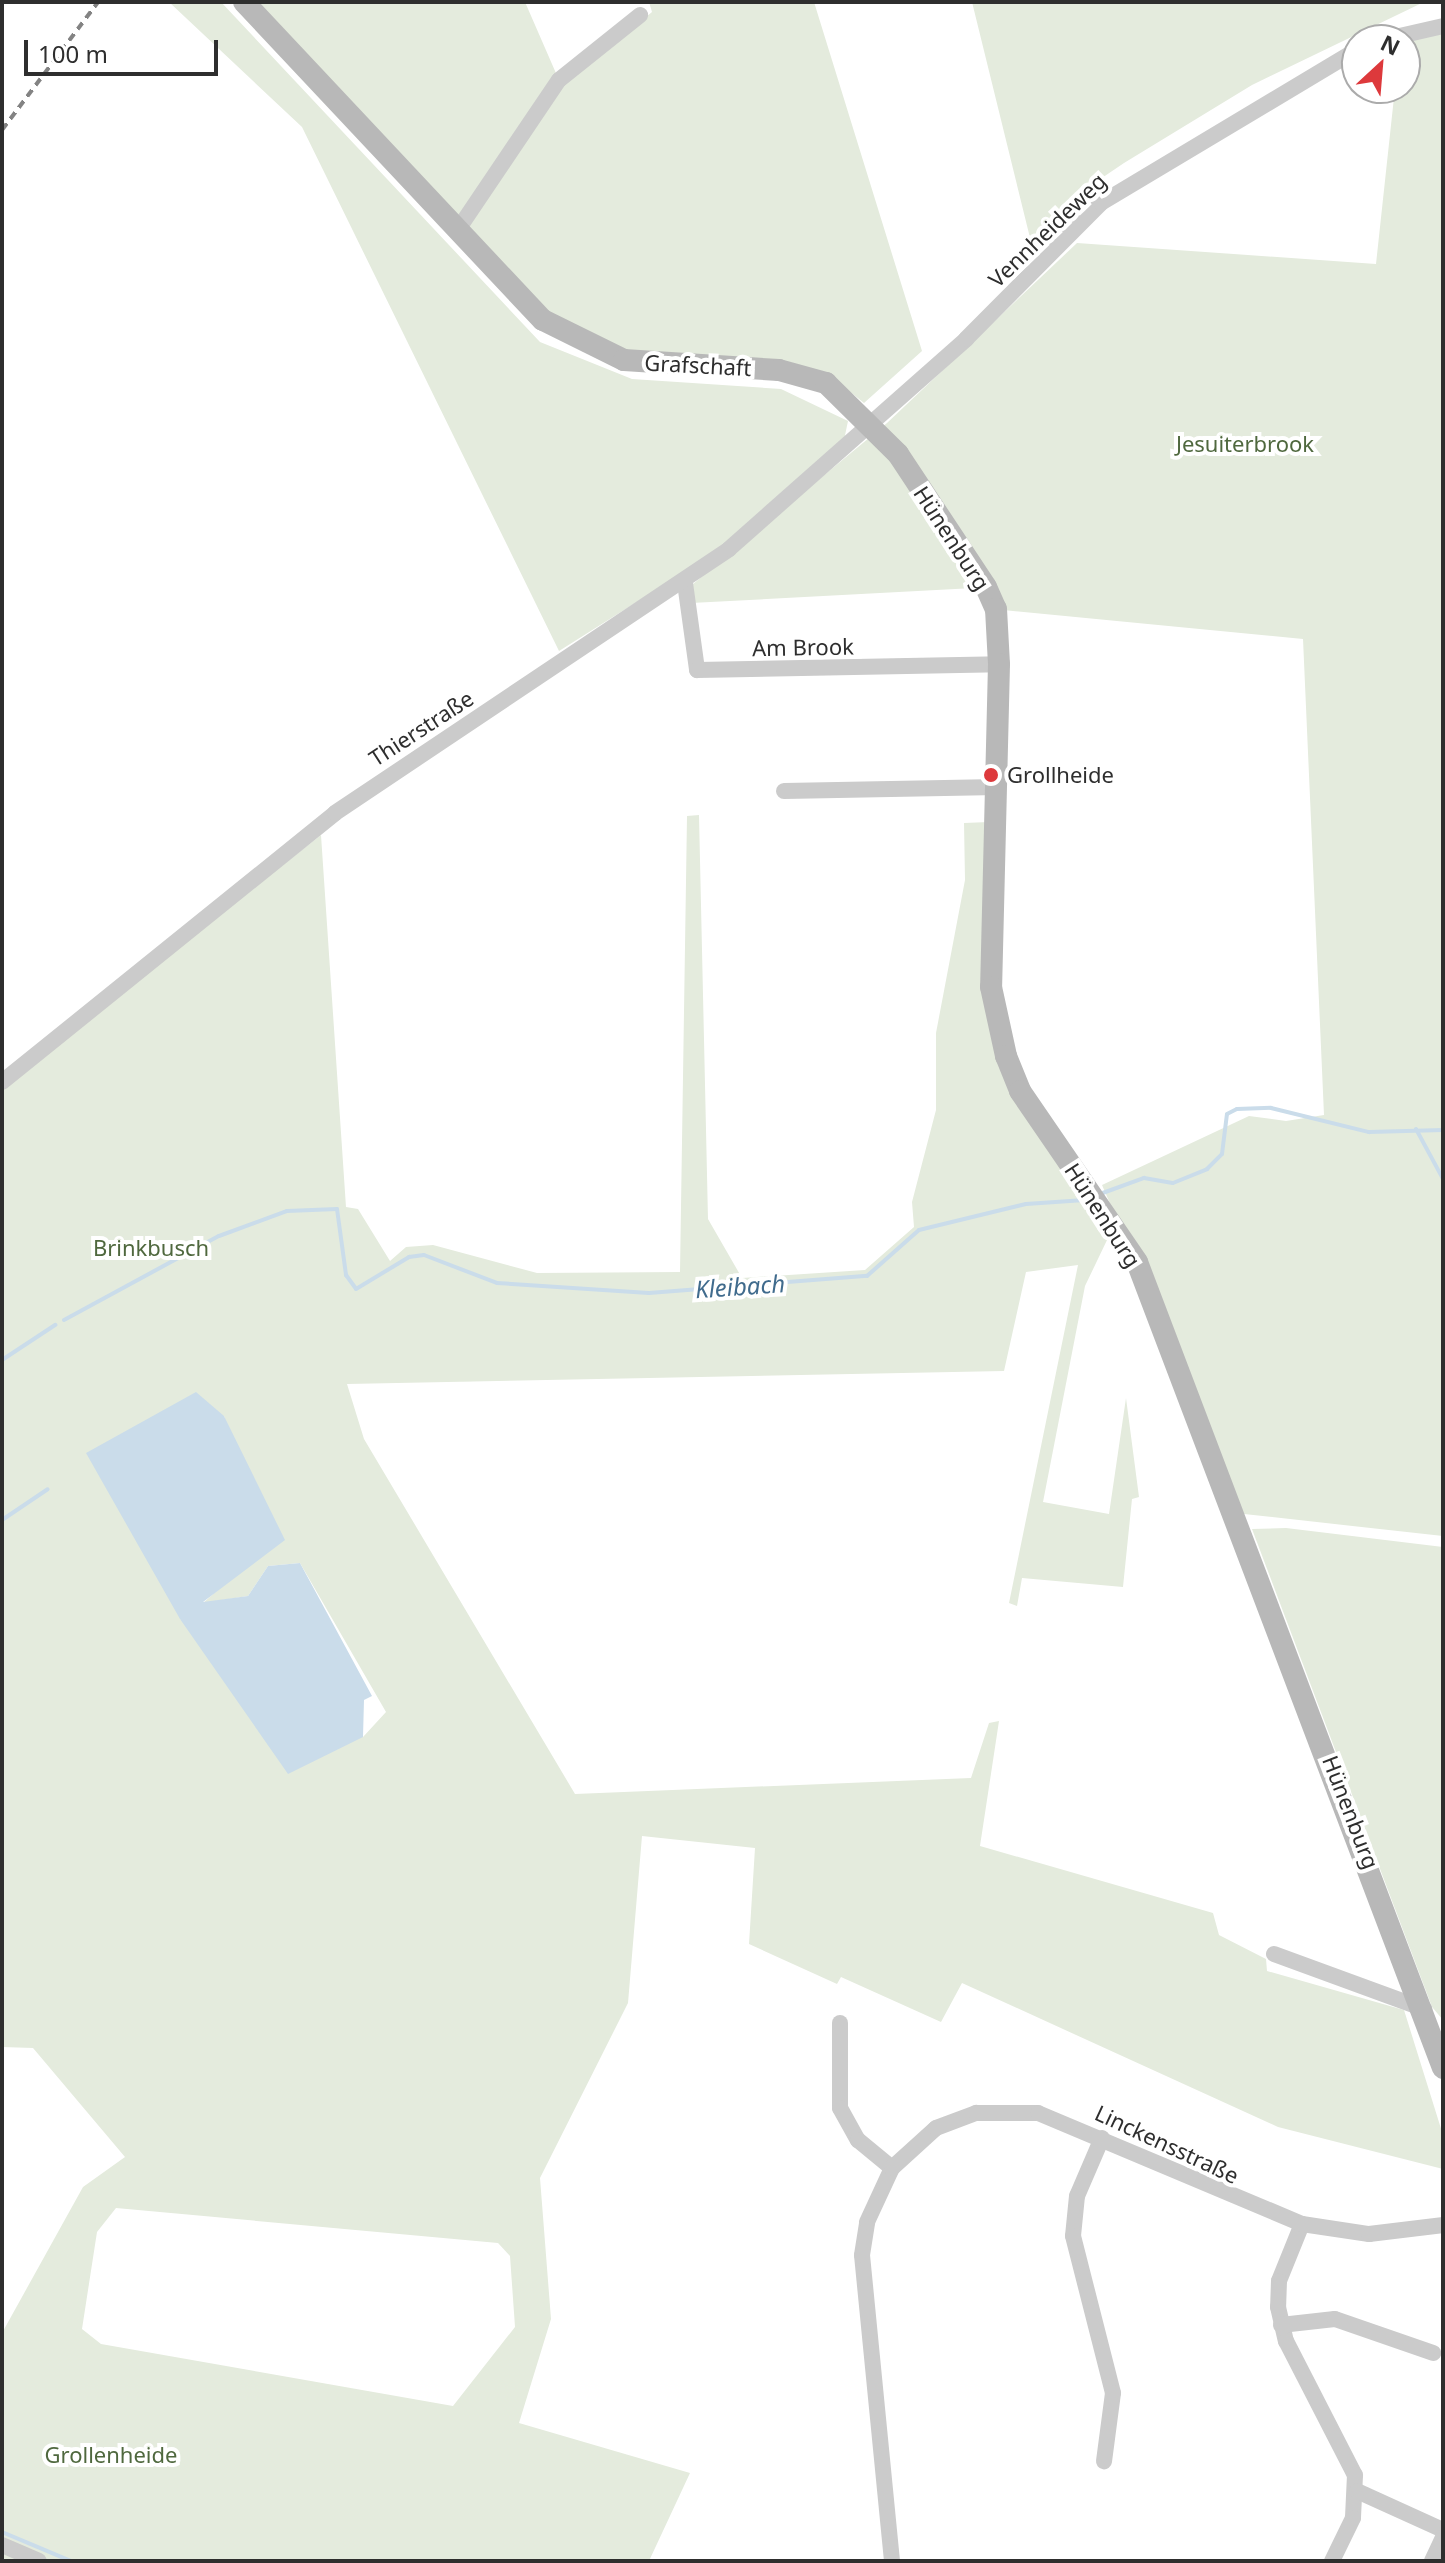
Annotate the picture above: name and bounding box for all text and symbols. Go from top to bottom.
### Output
scale bar [28,24,222,74]
north arrow [1341,24,1421,104]
text: N [1376,27,1405,62]
text: 100 m [38,37,108,70]
street label: Vennheideweg [983,167,1111,293]
street label: Grafschaft [644,349,752,381]
park label: Jesuiterbrook [1176,431,1314,457]
street label: Hünenburg [909,481,995,595]
street label: Am Brook [752,633,854,661]
street label: Thierstraße [364,685,478,771]
place label: Grollheide [1007,762,1114,788]
marker: Grollheide [982,766,1000,784]
street label: Hünenburg [1060,1158,1146,1272]
park label: Brinkbusch [93,1235,209,1261]
water label: Kleibach [694,1268,786,1304]
street label: Hünenburg [1317,1752,1385,1872]
street label: Linckensstraße [1091,2099,1243,2189]
park label: Grollenheide [45,2442,177,2468]

